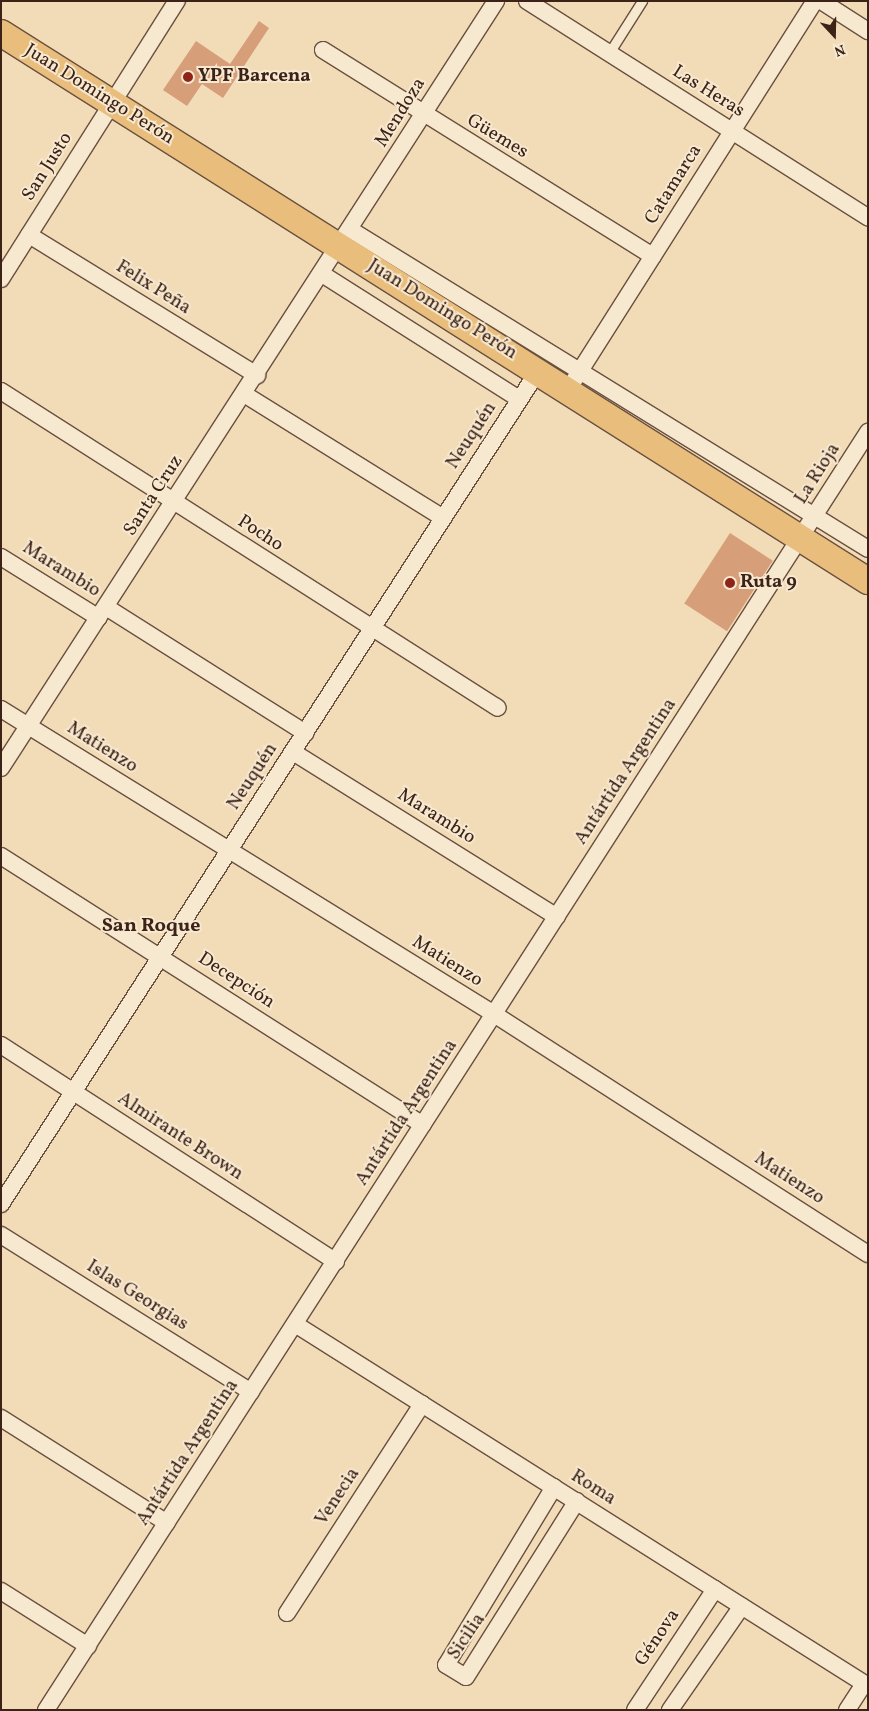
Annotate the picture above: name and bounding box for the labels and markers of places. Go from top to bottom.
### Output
place label: YPF Barcena [198,66,311,88]
marker: YPF Barcena [182,71,194,83]
place label: Ruta 9 [740,572,797,594]
marker: Ruta 9 [724,577,736,589]

